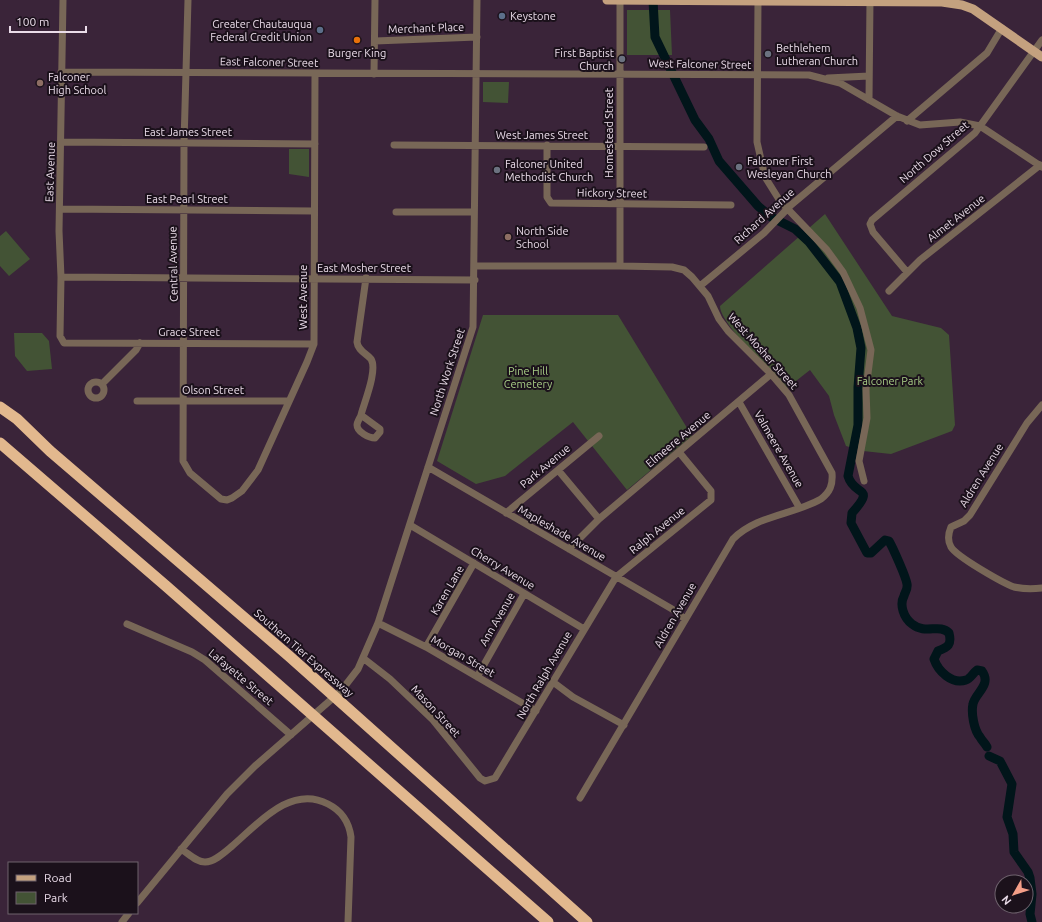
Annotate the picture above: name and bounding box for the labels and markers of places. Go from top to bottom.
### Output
place label: Keystone [510,10,556,22]
marker: Keystone [497,11,507,21]
place label: Greater Chautauqua Federal Credit Union [210,18,312,43]
marker: Greater Chautauqua Federal Credit Union [315,25,325,35]
marker: Burger King [352,35,362,45]
place label: Bethlehem Lutheran Church [776,42,858,67]
place label: Burger King [328,47,386,59]
place label: First Baptist Church [555,47,615,72]
marker: Bethlehem Lutheran Church [763,49,773,59]
marker: First Baptist Church [617,54,627,64]
place label: Falconer High School [48,71,106,96]
marker: Falconer High School [35,78,45,88]
place label: Falconer First Wesleyan Church [747,155,831,180]
place label: Falconer United Methodist Church [505,158,593,183]
marker: Falconer First Wesleyan Church [734,162,744,172]
marker: Falconer United Methodist Church [492,165,502,175]
place label: North Side School [516,225,569,250]
marker: North Side School [503,232,513,242]

